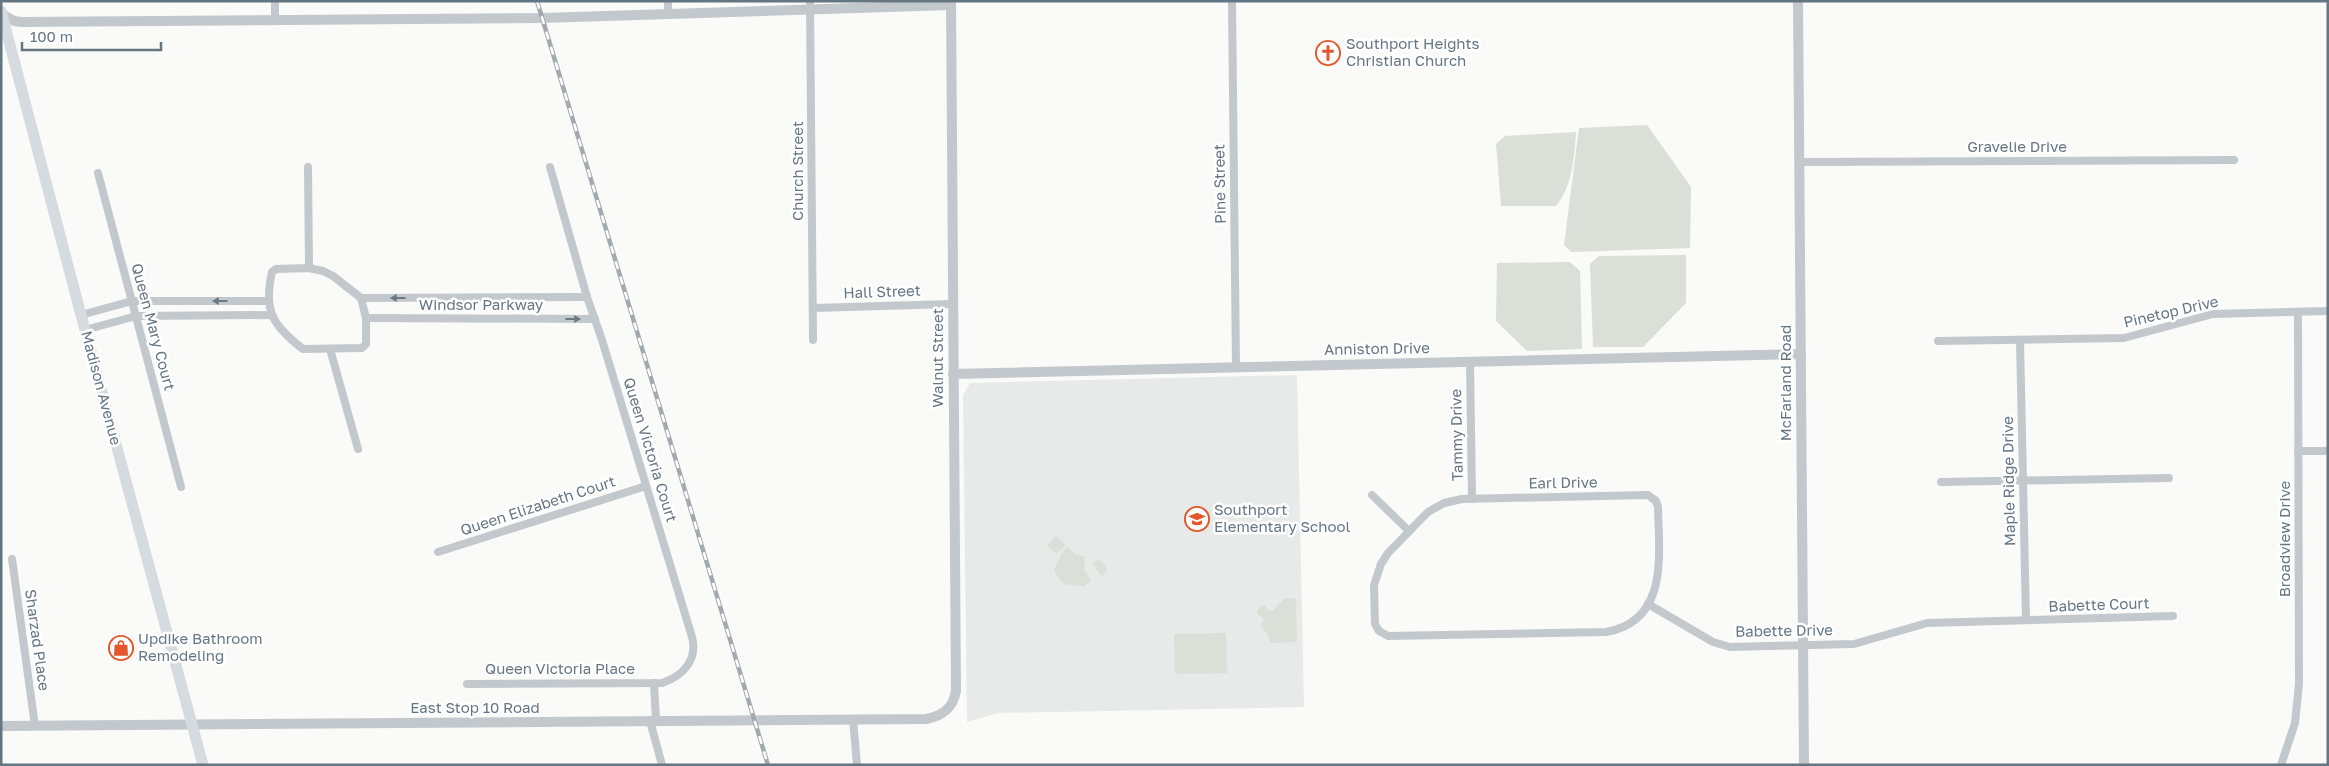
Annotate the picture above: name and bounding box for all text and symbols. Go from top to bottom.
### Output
scale bar [22,20,161,52]
text: 100 m [30,27,73,45]
place label: Southport Heights Christian Church [1346,34,1479,69]
church icon: Southport Heights Christian Church [1315,40,1341,66]
street label: Church Street [788,121,806,221]
street label: Gravelie Drive [1967,137,2067,155]
street label: Pine Street [1209,144,1229,224]
street label: Queen Mary Court [128,261,180,392]
street label: Hall Street [843,281,921,301]
street label: Pinetop Drive [2122,291,2220,331]
one-way arrow [390,294,406,302]
street label: Windsor Parkway [419,295,544,313]
one-way arrow [212,297,228,305]
street label: Walnut Street [928,308,946,408]
one-way arrow [565,315,581,323]
street label: McFarland Road [1776,325,1794,441]
street label: Madison Avenue [78,329,126,447]
street label: Anniston Drive [1324,338,1430,358]
street label: Queen Victoria Court [620,375,682,524]
street label: Tammy Drive [1446,389,1466,481]
street label: Maple Ridge Drive [1998,416,2018,546]
street label: Queen Elizabeth Court [458,471,618,539]
street label: Earl Drive [1528,472,1598,492]
street label: Broadview Drive [2275,480,2293,597]
place label: Southport Elementary School [1214,500,1350,535]
school or university icon: Southport Elementary School [1184,506,1210,532]
street label: Sharzad Place [22,588,54,692]
street label: Babette Court [2048,593,2150,615]
street label: Babette Drive [1735,620,1833,640]
place label: Updike Bathroom Remodeling [138,629,263,664]
shop icon: Updike Bathroom Remodeling [108,635,134,661]
street label: Queen Victoria Place [485,659,635,677]
street label: East Stop 10 Road [410,698,540,716]

